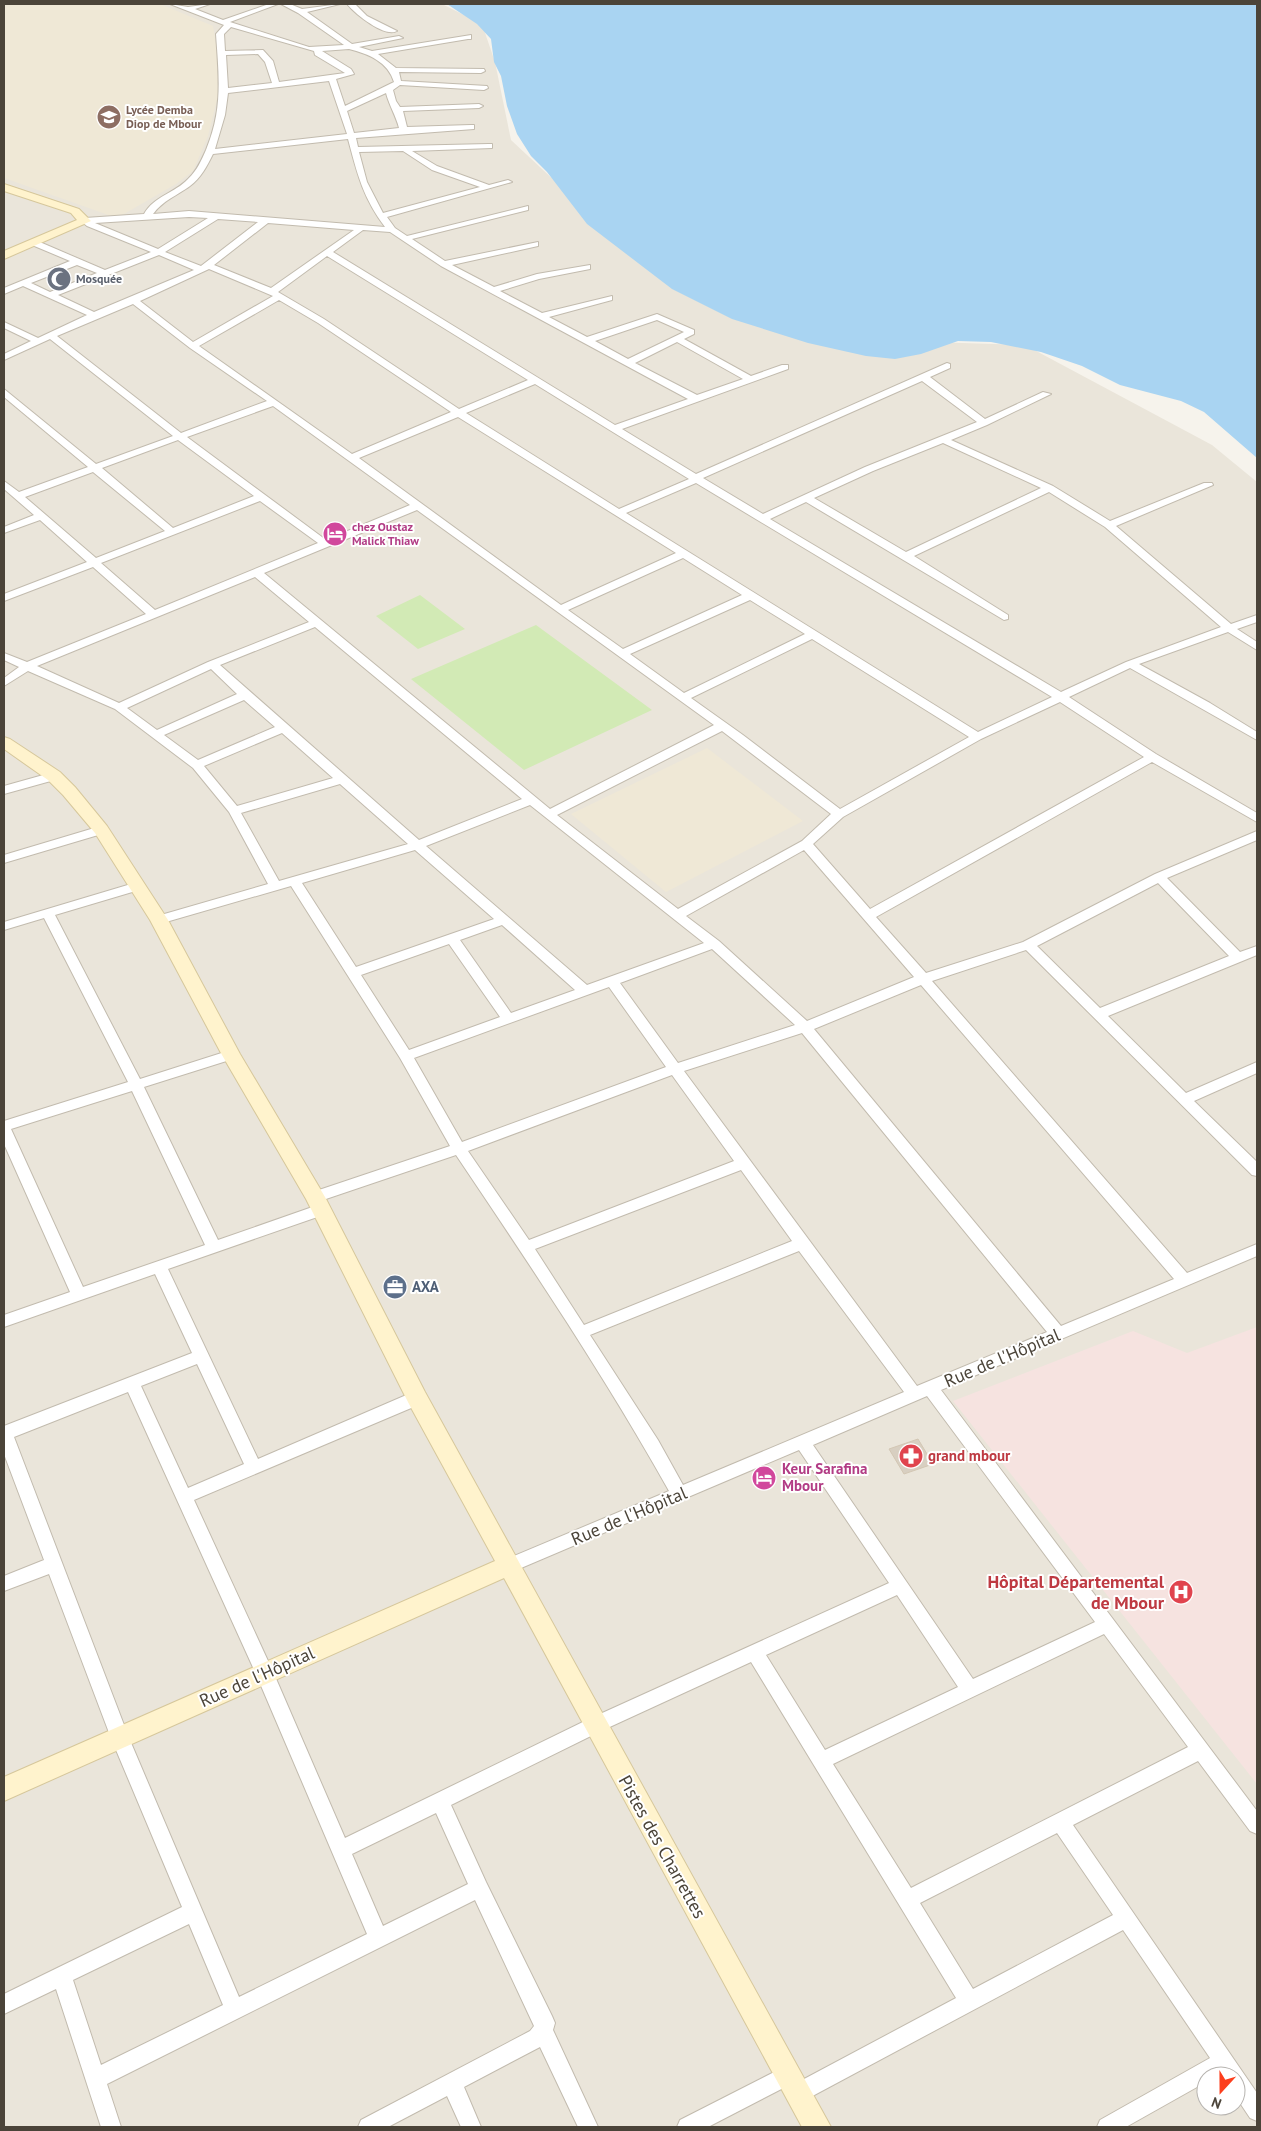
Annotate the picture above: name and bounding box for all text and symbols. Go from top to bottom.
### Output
place label: Lycée Demba Diop de Mbour [126,102,202,131]
school or university icon: Lycée Demba Diop de Mbour [96,104,122,130]
mosque icon: Mosquée [46,266,72,292]
place label: Mosquée [76,271,122,286]
place label: chez Oustaz Malick Thiaw [352,519,419,548]
hotel icon: chez Oustaz Malick Thiaw [322,521,348,547]
office icon: AXA [382,1274,408,1300]
place label: AXA [412,1277,440,1296]
street label: Rue de l'Hôpital [940,1323,1064,1392]
pharmacy icon: grand mbour [898,1443,924,1469]
place label: grand mbour [928,1446,1011,1465]
place label: Keur Sarafina Mbour [782,1459,867,1495]
hotel icon: Keur Sarafina Mbour [751,1465,777,1491]
street label: Rue de l'Hôpital [567,1481,691,1550]
place label: Hôpital Départemental de Mbour [987,1570,1165,1614]
hospital icon: Hôpital Départemental de Mbour [1168,1579,1194,1605]
street label: Rue de l'Hôpital [196,1641,319,1712]
street label: Pistes des Charrettes [614,1771,711,1922]
north arrow [1196,2066,1246,2116]
text: N [1209,2093,1224,2113]

